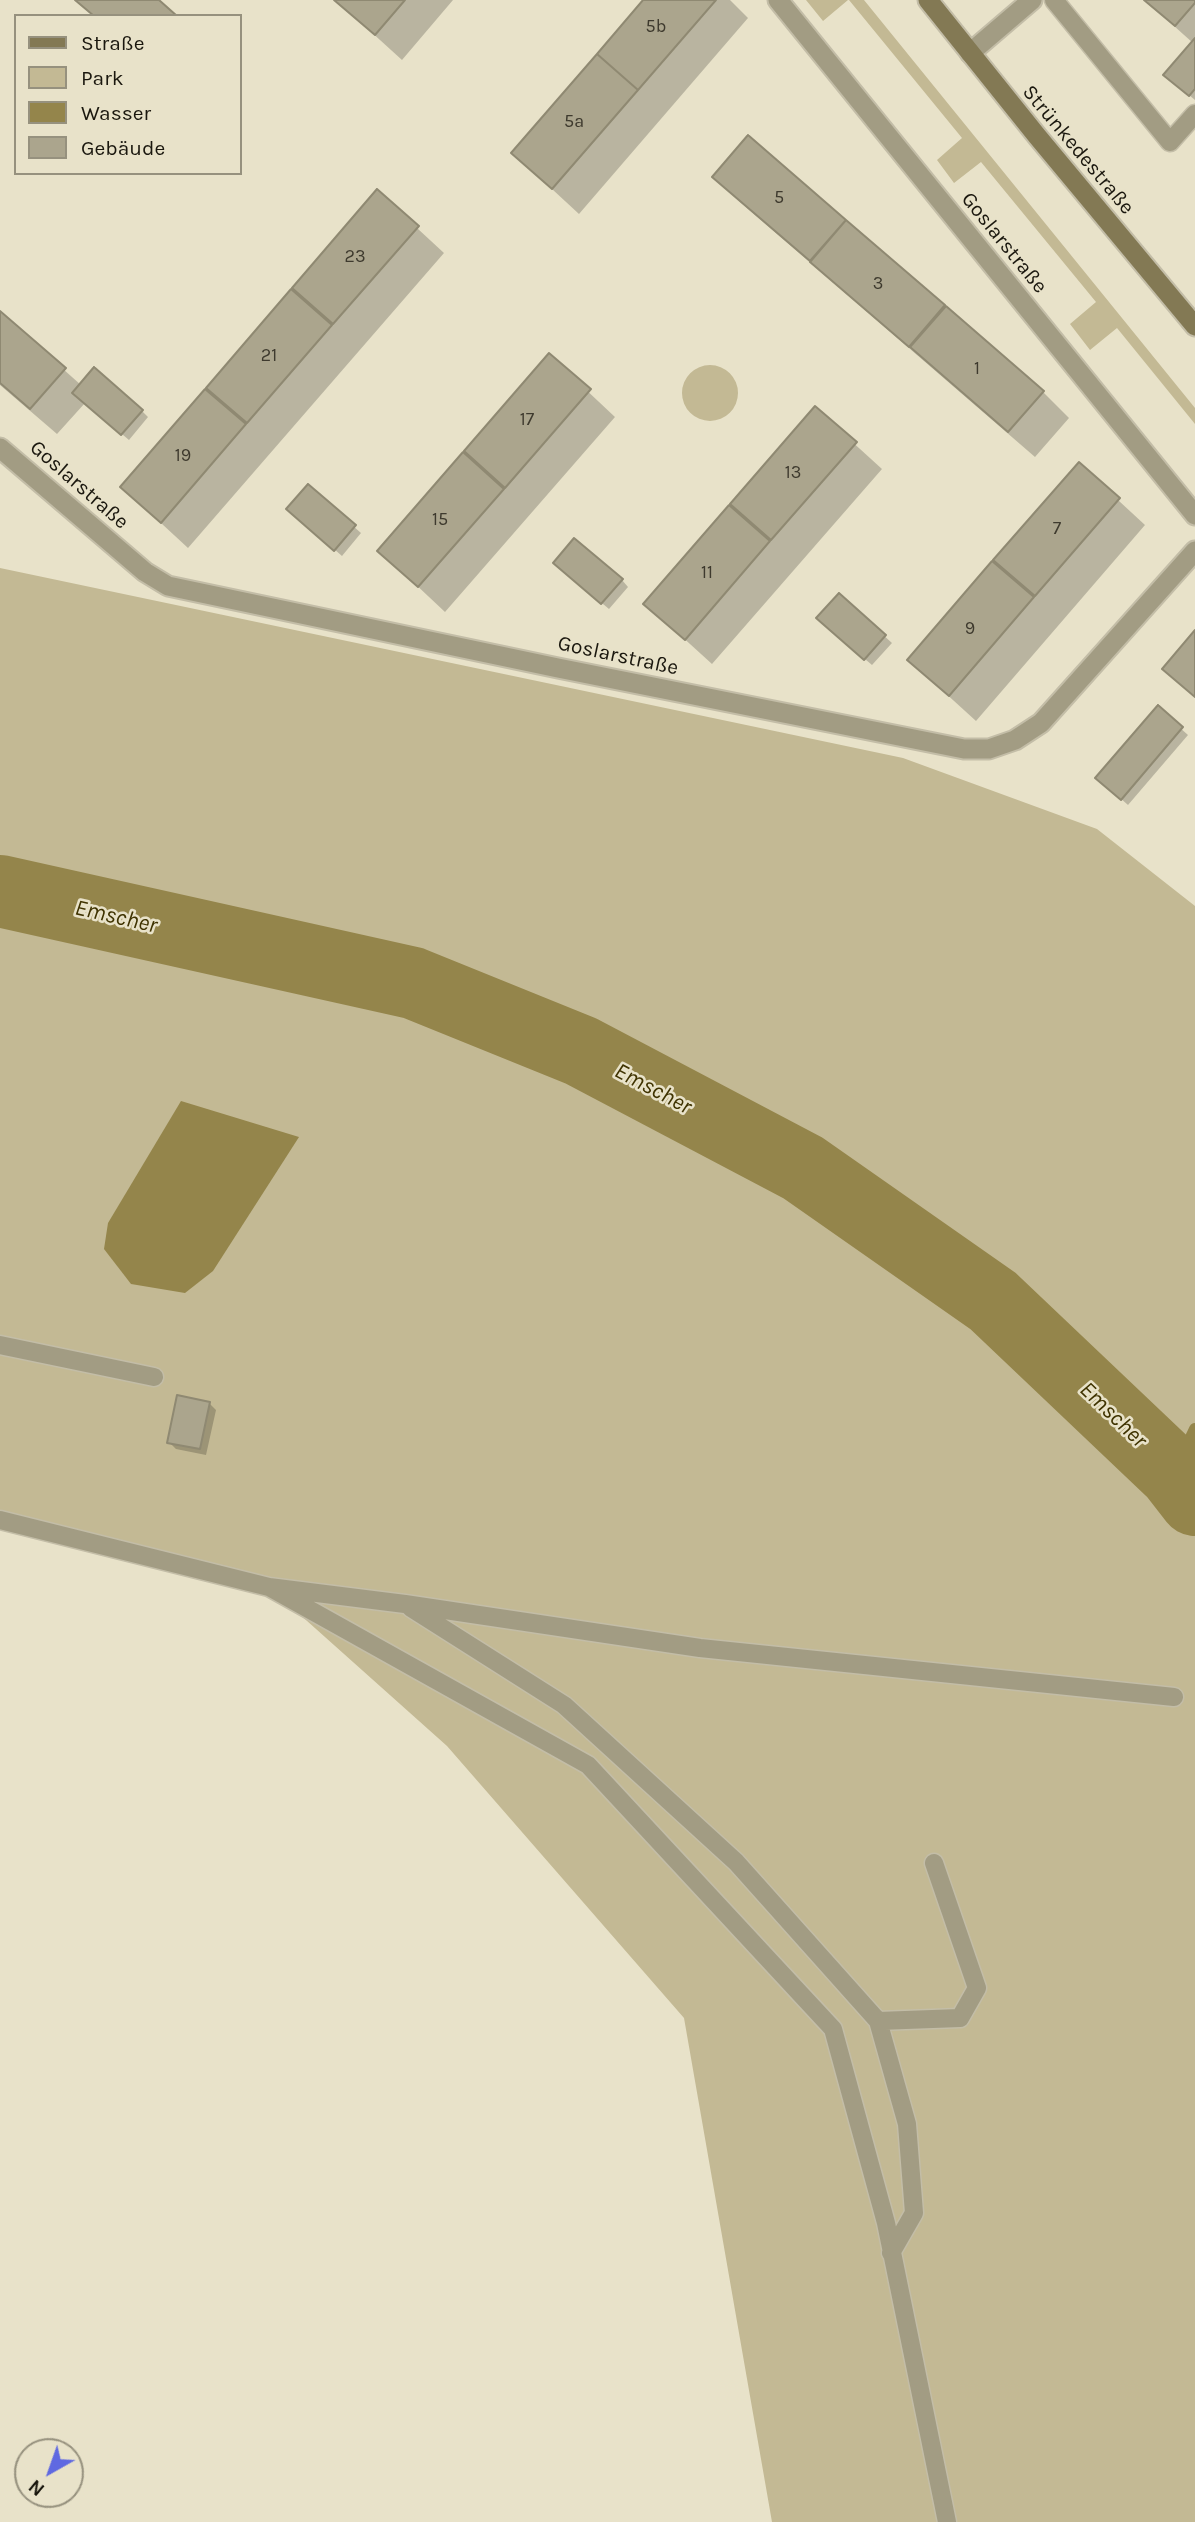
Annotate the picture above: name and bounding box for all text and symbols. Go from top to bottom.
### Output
legend [14,14,242,175]
house number: 5b [646,16,666,38]
text: Straße [81,31,144,55]
text: Park [81,66,124,90]
street label: Strünkedestraße [1017,80,1139,220]
text: Wasser [81,101,151,125]
house number: 5a [564,111,584,133]
text: Gebäude [81,136,165,160]
house number: 5 [774,187,784,209]
street label: Goslarstraße [956,187,1052,299]
house number: 23 [344,246,366,268]
house number: 3 [873,273,883,295]
house number: 21 [261,345,277,367]
house number: 1 [974,358,980,380]
house number: 17 [520,409,534,431]
street label: Goslarstraße [24,435,134,535]
house number: 19 [175,445,191,467]
house number: 13 [785,462,801,484]
house number: 15 [432,509,448,531]
house number: 7 [1053,518,1061,540]
house number: 11 [701,562,713,584]
house number: 9 [965,618,975,640]
street label: Goslarstraße [555,631,681,681]
water label: Emscher [72,894,160,940]
water label: Emscher [610,1057,696,1121]
water label: Emscher [1073,1376,1153,1454]
north arrow [14,2438,84,2508]
text: N [24,2475,49,2500]

